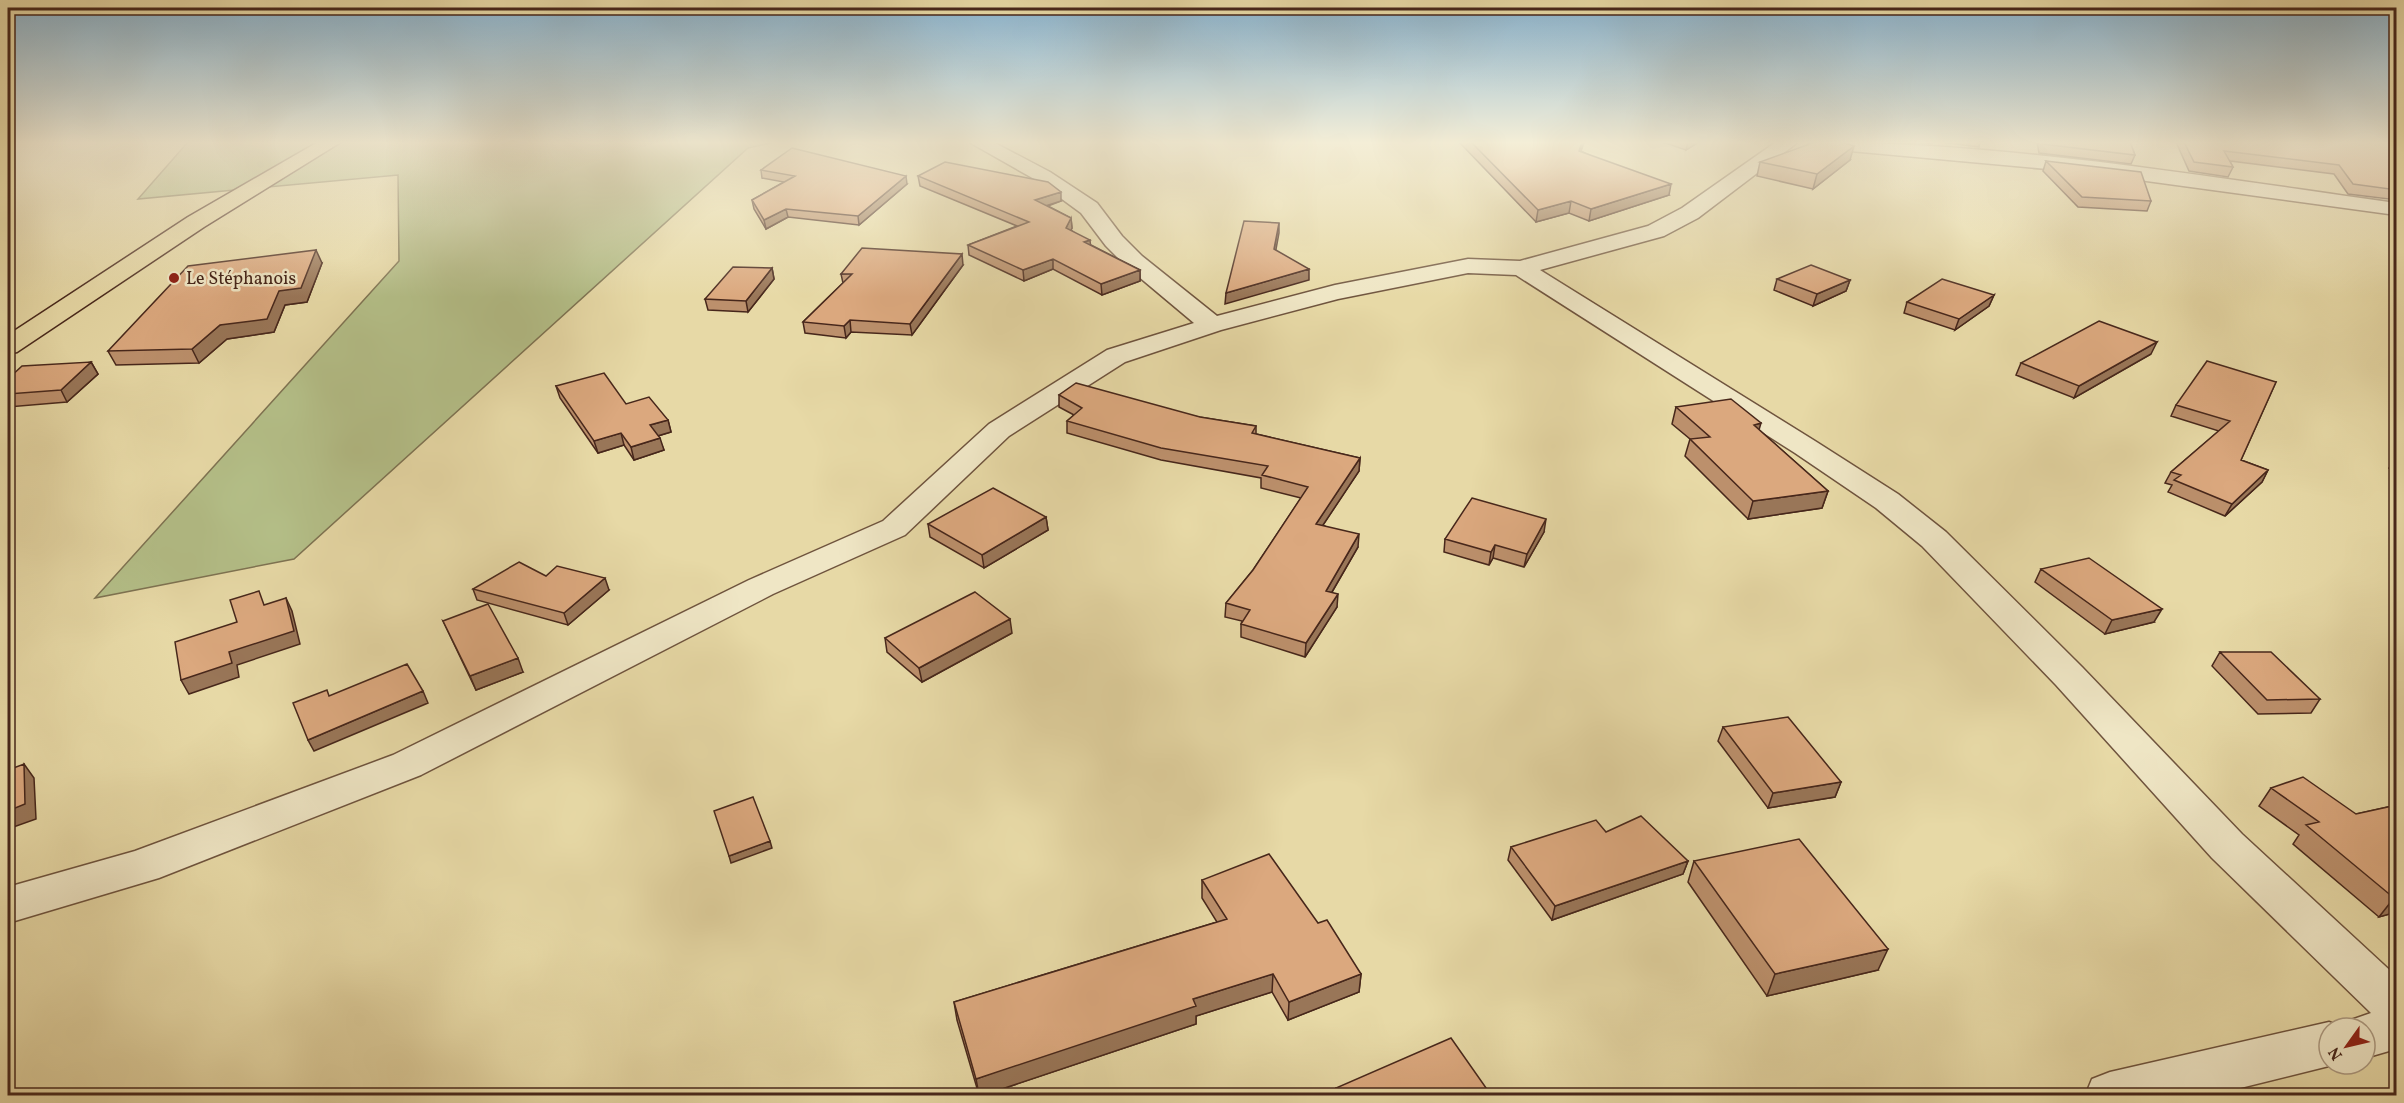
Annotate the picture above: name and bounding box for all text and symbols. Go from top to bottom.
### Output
place label: Le Stéphanois [186,267,296,292]
marker: Le Stéphanois [167,271,181,285]
north arrow [2317,1016,2377,1076]
text: N [2324,1042,2349,1064]

